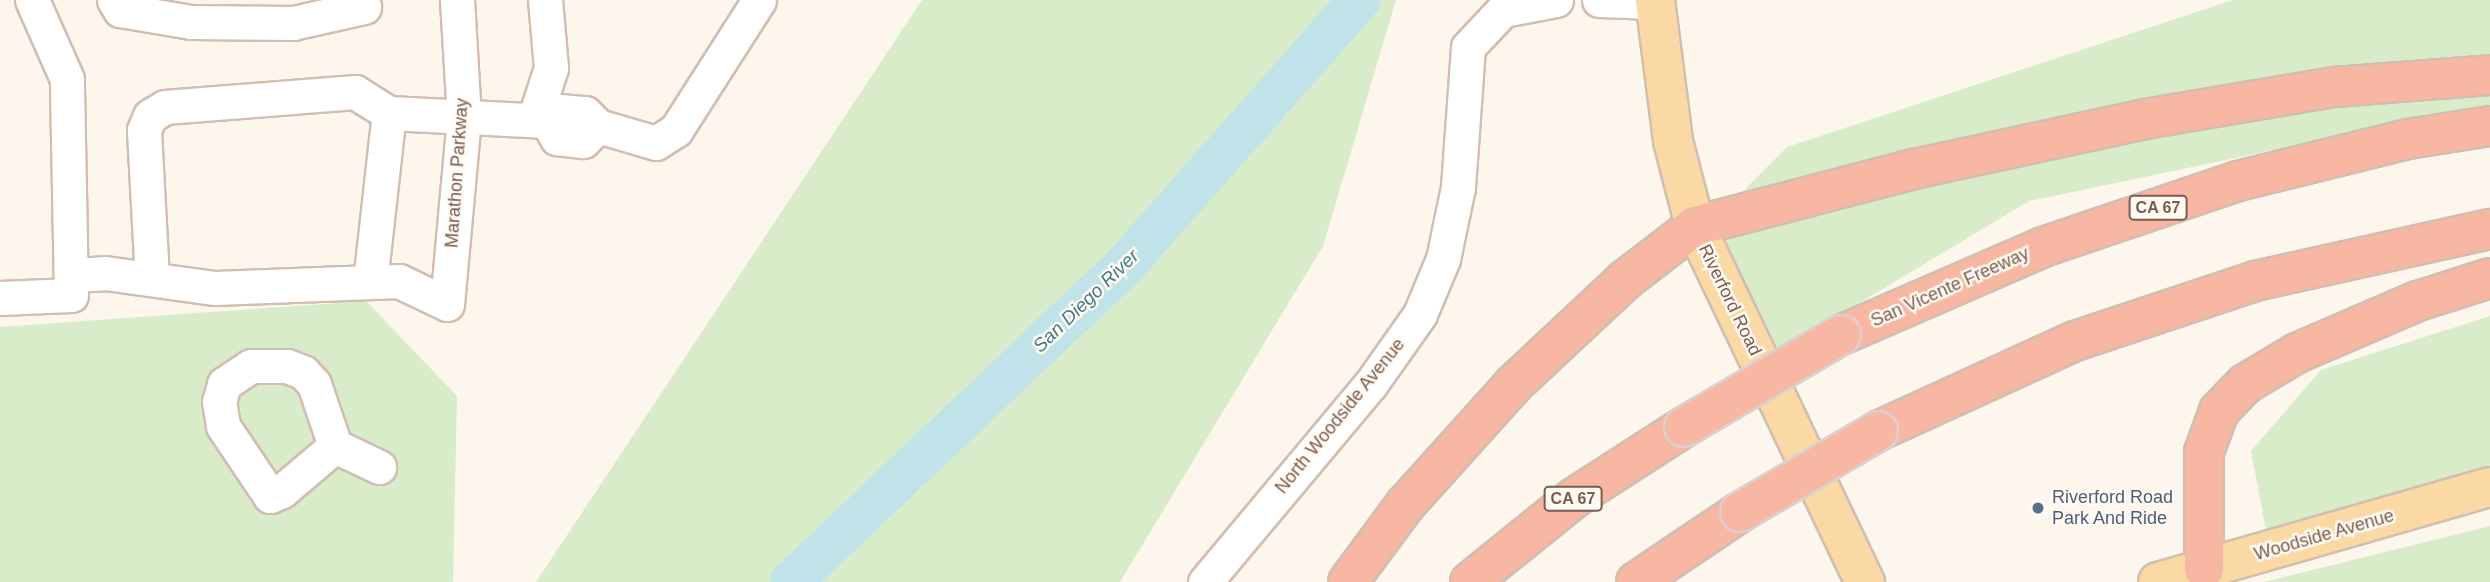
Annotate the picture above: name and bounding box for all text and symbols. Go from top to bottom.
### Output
street label: Marathon Parkway [441,97,473,249]
road number: CA 67 [2128,196,2188,220]
street label: Riverford Road [1694,241,1766,359]
street label: San Vicente Freeway [1868,242,2032,332]
water label: San Diego River [1028,245,1144,357]
street label: North Woodside Avenue [1270,334,1410,498]
road number: CA 67 [1543,486,1603,512]
place label: Riverford Road Park And Ride [2052,487,2173,530]
marker: Riverford Road Park And Ride [2030,500,2046,516]
street label: Woodside Avenue [2251,505,2397,565]

